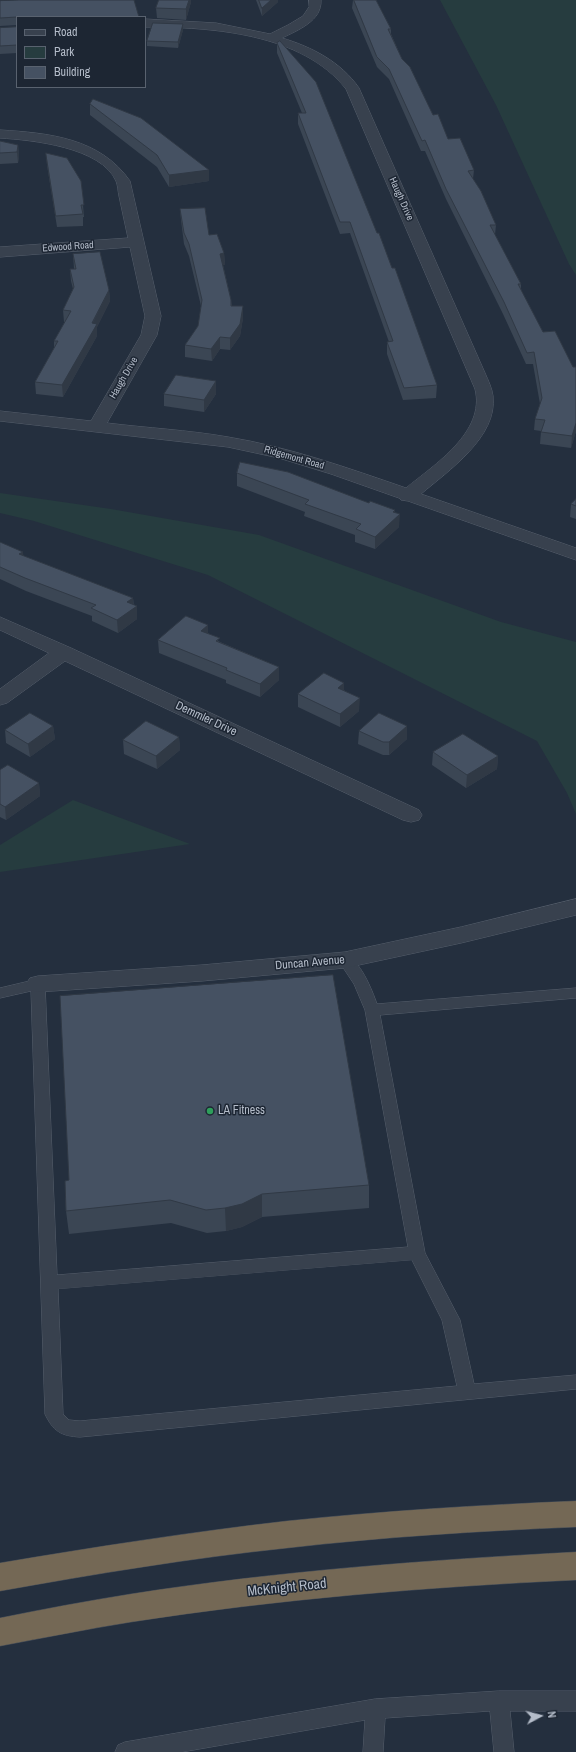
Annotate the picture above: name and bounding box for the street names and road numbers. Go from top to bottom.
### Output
street label: Haugh Drive [386,176,416,222]
street label: Edwood Road [42,239,94,255]
street label: Haugh Drive [107,355,141,401]
street label: Ridgemont Road [263,444,325,472]
street label: Demmler Drive [173,698,239,740]
street label: Duncan Avenue [275,953,345,973]
street label: McKnight Road [247,1576,327,1600]

